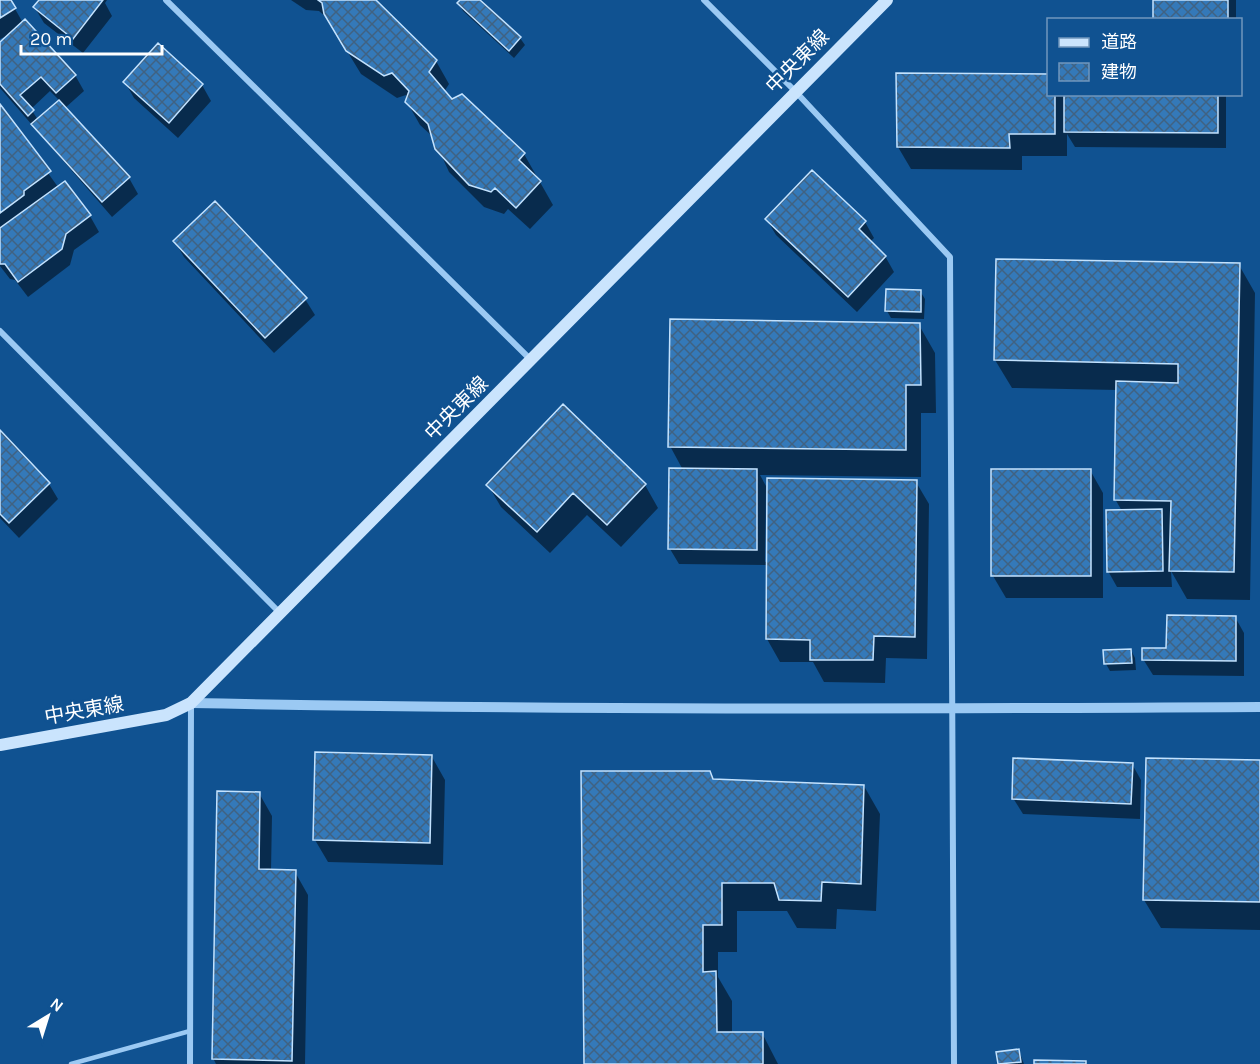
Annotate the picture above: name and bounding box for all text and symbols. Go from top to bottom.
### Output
scale bar [21,18,162,56]
legend [1047,18,1242,96]
street label: 中央東線 [761,25,834,98]
text: 20 m [30,28,72,50]
text: 道路 [1101,31,1137,53]
text: 建物 [1101,61,1137,83]
street label: 中央東線 [420,372,493,445]
street label: 中央東線 [43,692,125,729]
north arrow [18,986,78,1046]
text: N [47,994,67,1016]

